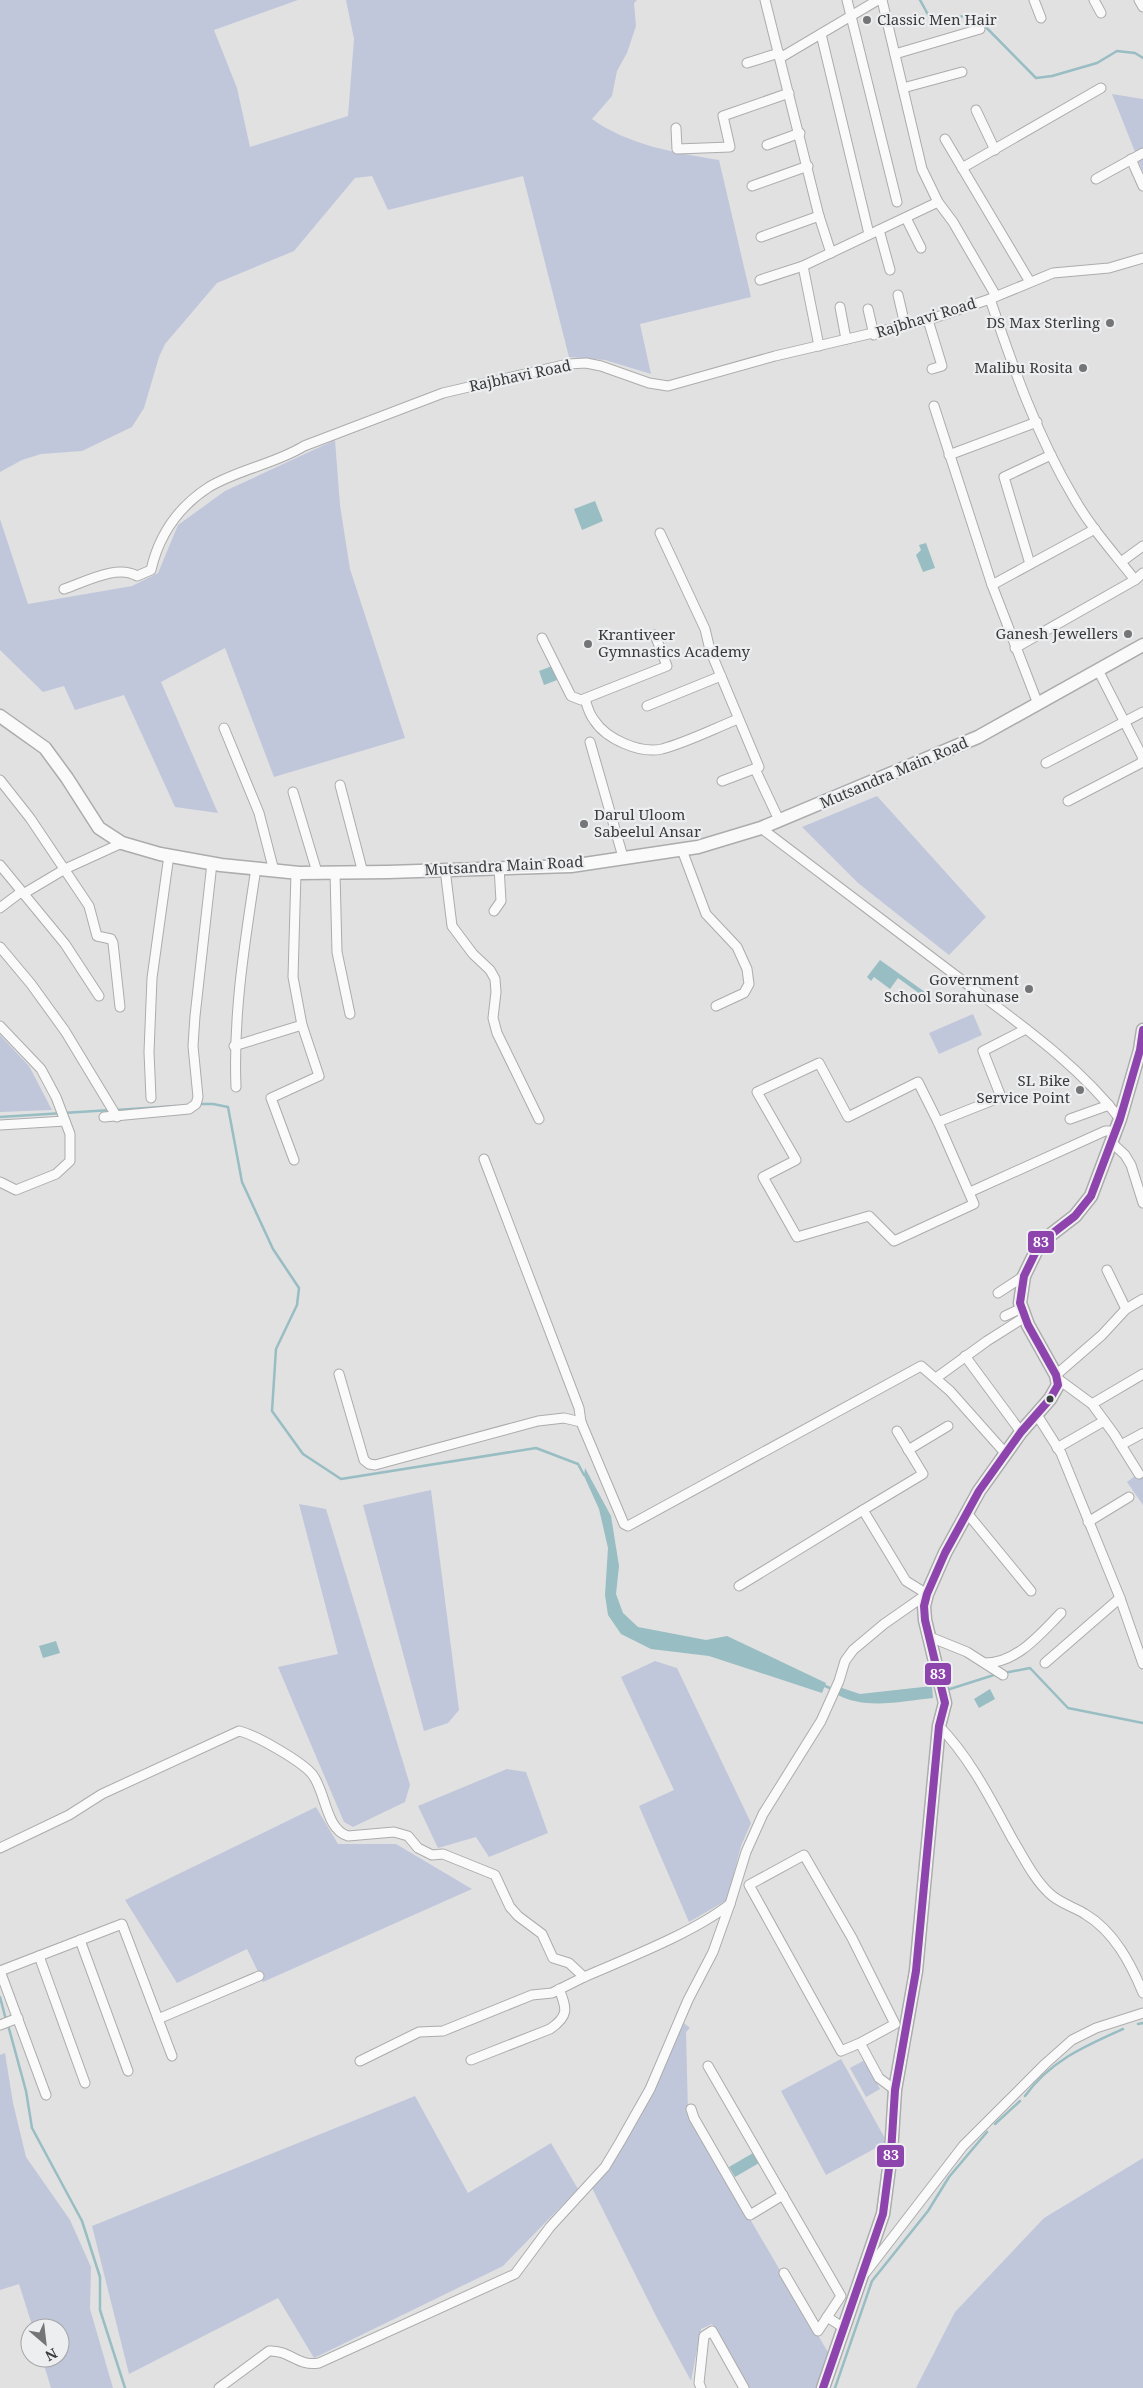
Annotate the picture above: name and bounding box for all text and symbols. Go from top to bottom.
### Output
place label: Classic Men Hair [877,9,997,29]
marker: Classic Men Hair [861,14,873,26]
street label: Rajbhavi Road [873,292,978,342]
place label: DS Max Sterling [986,312,1100,332]
marker: DS Max Sterling [1104,317,1116,329]
street label: Rajbhavi Road [467,354,572,396]
place label: Malibu Rosita [975,357,1073,377]
marker: Malibu Rosita [1077,362,1089,374]
place label: Ganesh Jewellers [995,623,1118,643]
place label: Krantiveer Gymnastics Academy [598,624,751,661]
marker: Ganesh Jewellers [1122,628,1134,640]
marker: Krantiveer Gymnastics Academy [582,638,594,650]
street label: Mutsandra Main Road [816,732,971,812]
place label: Darul Uloom Sabeelul Ansar [594,804,701,841]
marker: Darul Uloom Sabeelul Ansar [578,818,590,830]
street label: Mutsandra Main Road [424,851,584,879]
place label: Government School Sorahunase [884,969,1019,1006]
marker: Government School Sorahunase [1023,983,1035,995]
place label: SL Bike Service Point [976,1070,1070,1107]
marker: SL Bike Service Point [1074,1084,1086,1096]
line badge: 83 [1027,1230,1055,1254]
text: 83 [1033,1232,1049,1251]
unlabelled marker [1045,1394,1055,1404]
line badge: 83 [924,1662,952,1686]
text: 83 [930,1664,946,1683]
line badge: 83 [876,2144,905,2168]
text: 83 [883,2145,899,2164]
north arrow [20,2318,70,2368]
text: N [42,2344,61,2366]

